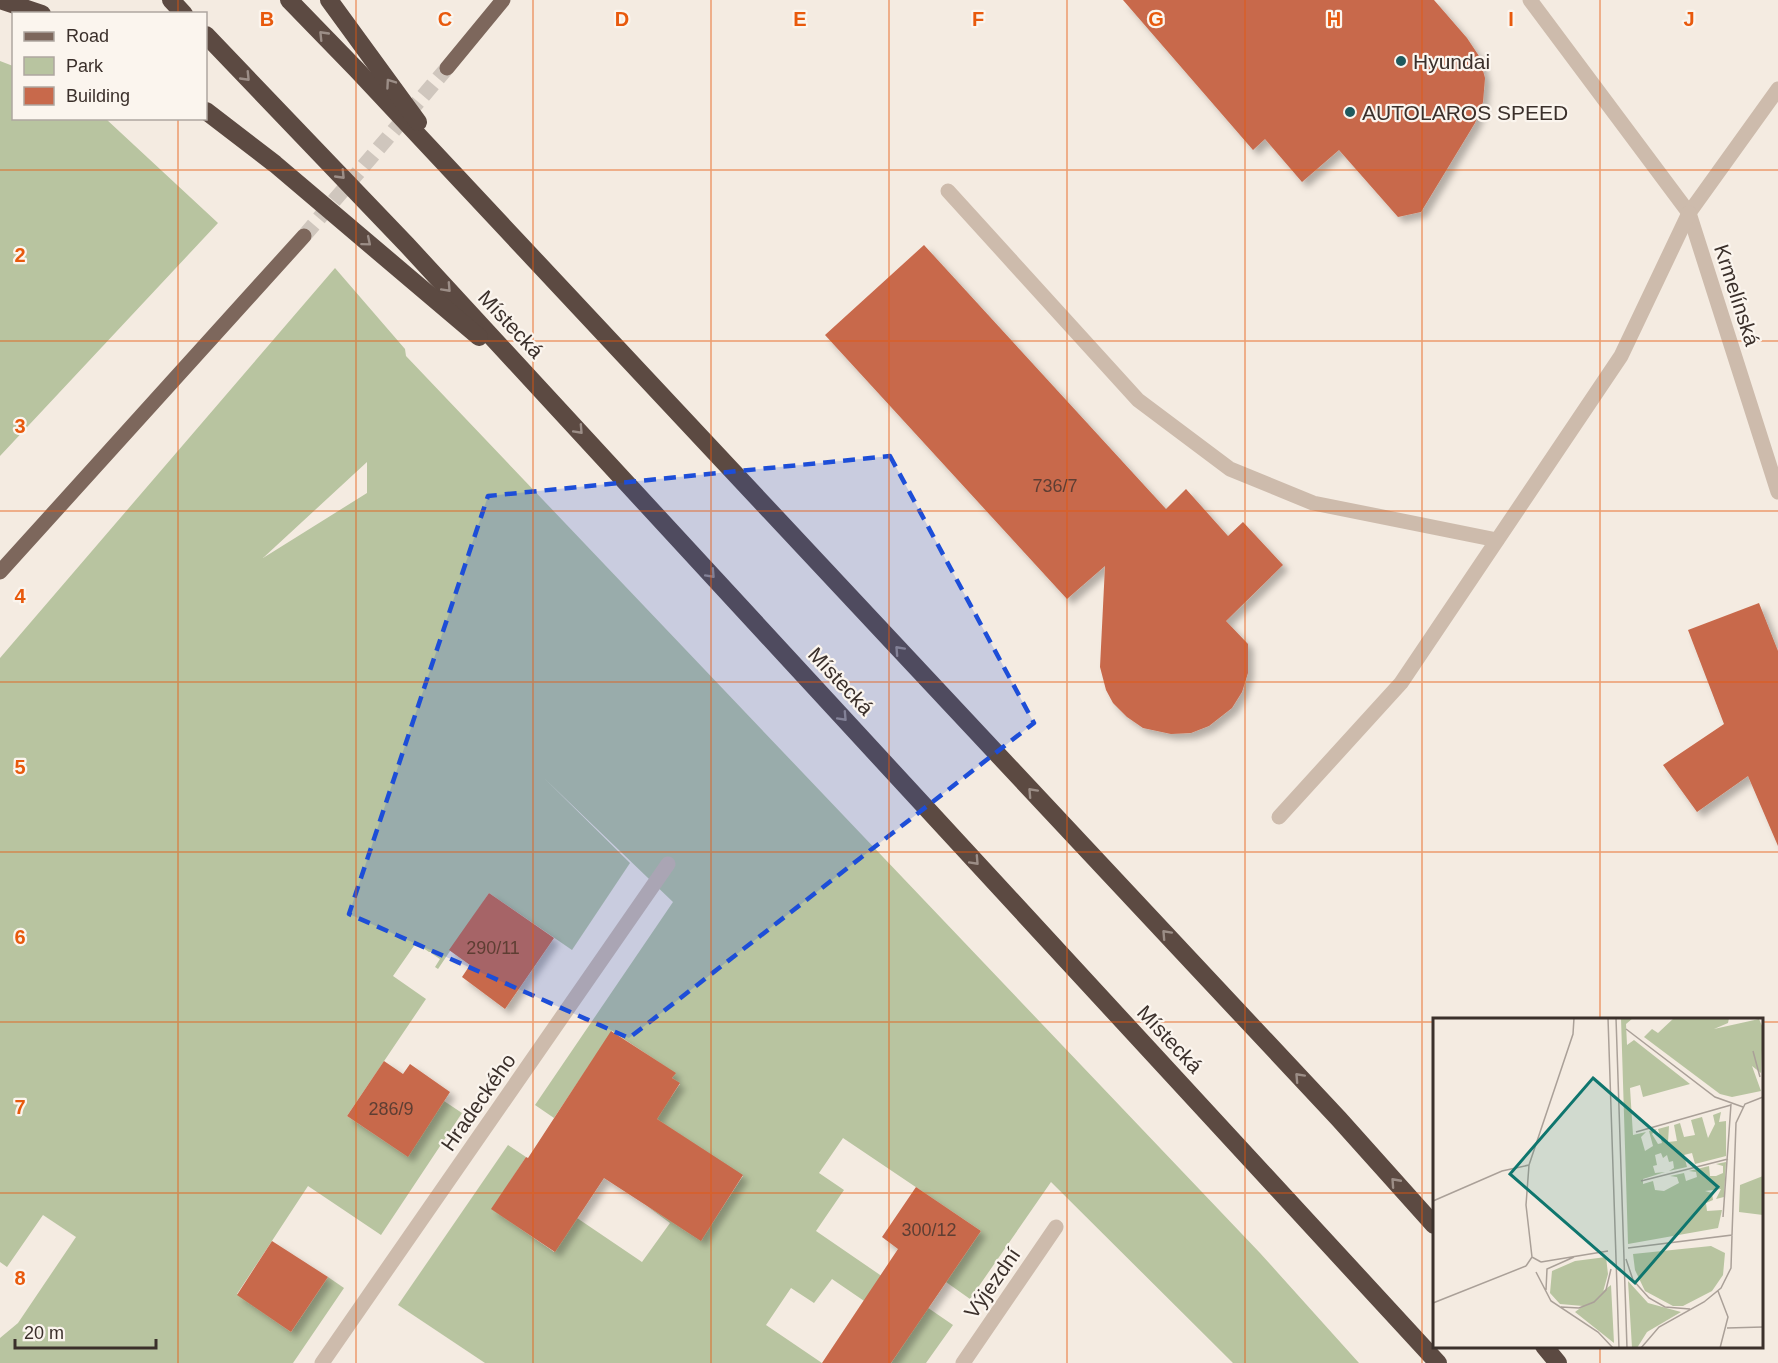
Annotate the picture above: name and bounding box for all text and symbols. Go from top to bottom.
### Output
text: B [260,8,274,30]
text: C [438,8,452,30]
text: D [615,8,629,30]
text: E [793,8,807,30]
text: F [972,8,984,30]
text: G [1148,8,1164,30]
text: H [1327,8,1341,30]
text: I [1508,8,1514,30]
text: J [1683,8,1695,30]
legend [12,12,207,120]
text: Road [66,26,109,46]
one-way arrow [319,31,330,42]
place label: Hyundai [1413,50,1490,73]
marker: Hyundai [1394,54,1408,68]
text: Park [66,56,104,76]
one-way arrow [239,70,250,81]
one-way arrow [386,78,397,89]
text: Building [66,86,130,106]
place label: AUTOLAROS SPEED [1362,101,1568,124]
marker: AUTOLAROS SPEED [1343,105,1357,119]
one-way arrow [334,169,345,179]
one-way arrow [360,235,371,246]
street label: Krmelínská [1710,242,1764,349]
text: 2 [14,244,26,266]
one-way arrow [440,281,451,291]
street label: Místecká [474,285,548,363]
text: 3 [14,415,26,437]
one-way arrow [572,424,583,434]
house number: 736/7 [1032,476,1078,496]
one-way arrow [704,567,715,577]
text: 4 [14,585,26,607]
street label: Místecká [804,642,878,720]
one-way arrow [895,646,906,656]
one-way arrow [836,711,847,721]
text: 5 [14,756,26,778]
one-way arrow [1029,788,1040,799]
one-way arrow [968,854,979,864]
text: 6 [14,926,26,948]
one-way arrow [1162,931,1173,941]
house number: 290/11 [466,938,520,958]
street label: Místecká [1133,1000,1207,1078]
inset map [1433,1018,1763,1348]
street label: Hradeckého [436,1049,520,1155]
one-way arrow [1295,1073,1306,1083]
text: 7 [14,1096,26,1118]
house number: 286/9 [368,1099,414,1119]
one-way arrow [1391,1178,1402,1189]
house number: 300/12 [901,1220,957,1240]
street label: Výjezdní [959,1243,1025,1323]
text: 8 [14,1267,26,1289]
scale bar [15,1312,156,1350]
text: 20 m [24,1323,64,1343]

